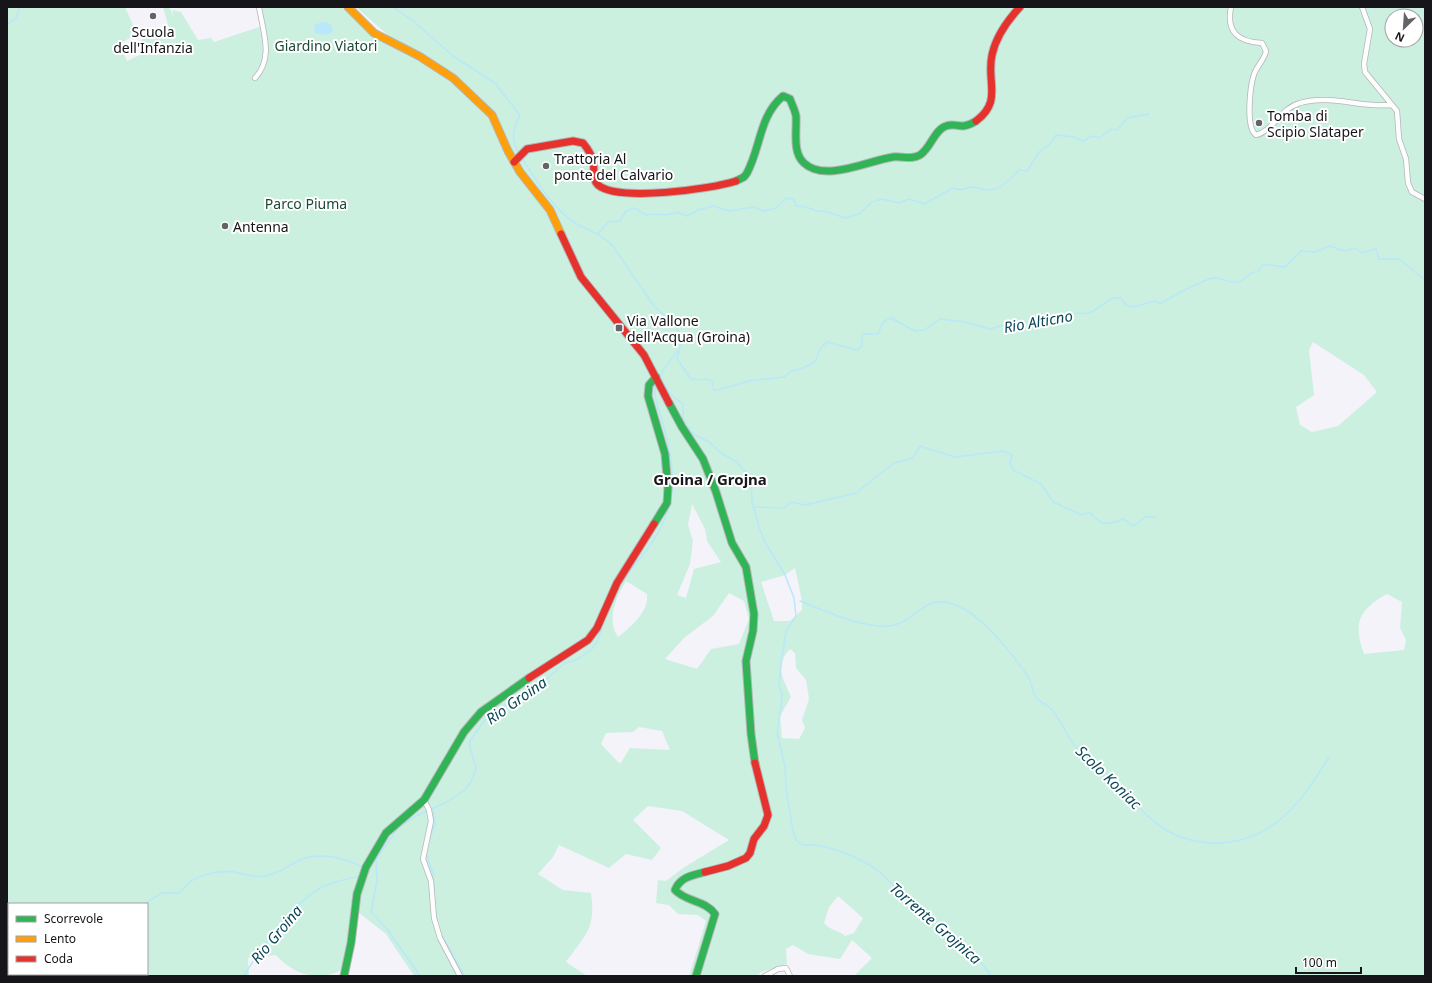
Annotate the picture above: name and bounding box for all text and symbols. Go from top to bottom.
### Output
north arrow [1384,8,1424,48]
marker: Scuola dell'Infanzia [148,11,158,21]
place label: Scuola dell'Infanzia [113,22,193,57]
text: N [1392,29,1407,46]
park label: Giardino Viatori [275,36,377,55]
place label: Tomba di Scipio Slataper [1267,106,1364,141]
marker: Tomba di Scipio Slataper [1254,118,1264,128]
place label: Trattoria Al ponte del Calvario [554,149,673,184]
marker: Trattoria Al ponte del Calvario [541,161,551,171]
park label: Parco Piuma [265,194,347,213]
place label: Antenna [233,217,289,236]
marker: Antenna [220,221,230,231]
water label: Rio Alticno [1002,305,1074,337]
place label: Via Vallone dell'Acqua (Groina) [627,311,750,346]
marker: Via Vallone dell'Acqua (Groina) [614,323,624,333]
district label: Groina / Grojna [653,469,767,489]
water label: Rio Groina [482,671,551,728]
water label: Scolo Koniac [1072,741,1146,813]
water label: Torrente Grojnica [886,878,986,969]
water label: Rio Groina [246,900,307,967]
legend [8,903,148,975]
text: Scorrevole [44,910,103,927]
text: Lento [44,930,76,947]
scale bar [1296,949,1361,975]
text: Coda [44,950,73,967]
text: 100 m [1302,954,1337,971]

